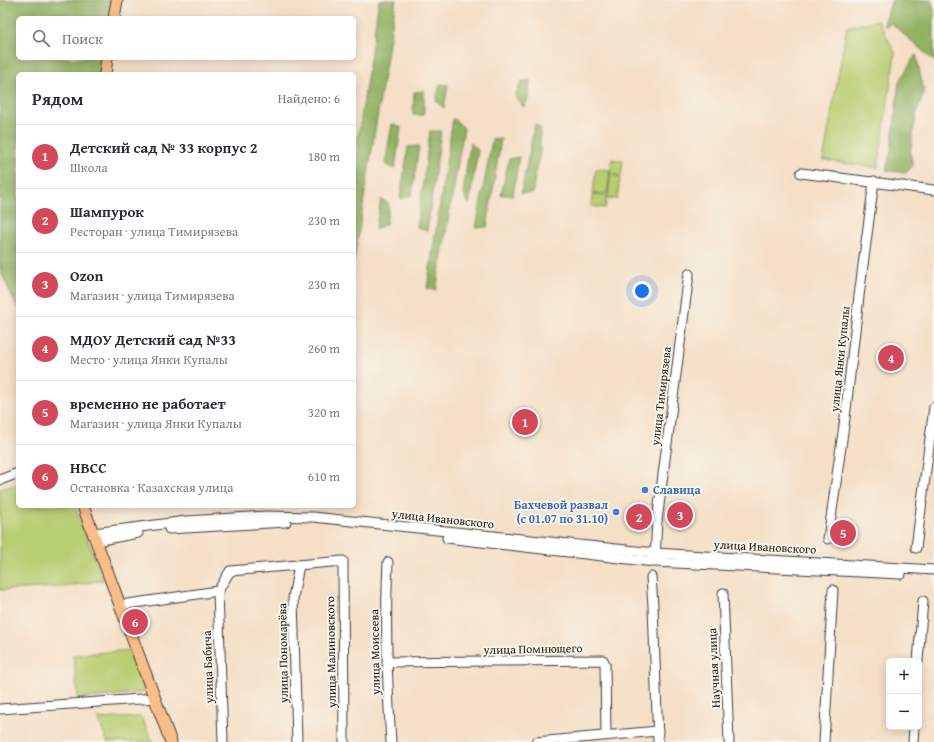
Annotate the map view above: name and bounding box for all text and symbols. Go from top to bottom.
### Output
search box [16,16,356,60]
icon: search [30,27,52,49]
text: Поиск [62,28,103,49]
text: Рядом [32,86,83,111]
text: Найдено: 6 [278,89,340,108]
text: Детский сад № 33 корпус 2 [70,137,257,158]
text: 1 [42,147,48,166]
text: 180 m [308,147,340,166]
text: Школа [70,158,108,177]
text: Шампурок [70,201,144,222]
text: 2 [42,211,48,230]
text: 230 m [308,211,340,230]
text: Ресторан · улица Тимирязева [70,222,238,241]
text: Ozon [70,265,103,286]
text: 3 [42,275,48,294]
text: 230 m [308,275,340,294]
your location [632,281,652,301]
text: Магазин · улица Тимирязева [70,286,235,305]
street label: улица Янки Купалы [825,305,854,414]
text: МДОУ Детский сад №33 [70,329,236,350]
text: 4 [42,339,48,358]
text: 260 m [308,339,340,358]
pin: 4 [878,343,904,373]
street label: улица Тимирязева [646,345,675,447]
text: Место · улица Янки Купалы [70,350,228,369]
text: временно не работает [70,393,225,414]
text: 5 [42,403,48,422]
text: 320 m [308,403,340,422]
pin: 1 [512,407,538,437]
text: Магазин · улица Янки Купалы [70,414,242,433]
text: НВСС [70,457,107,478]
text: 6 [42,467,48,486]
text: 610 m [308,467,340,486]
text: Остановка · Казахская улица [70,478,233,497]
place label: Славица [653,481,701,498]
marker: Славица [640,485,650,495]
place label: Бахчевой развал (с 01.07 по 31.10) [514,496,608,527]
pin: 3 [667,500,693,530]
pin: 2 [626,502,652,532]
street label: улица Ивановского [390,505,495,532]
marker: Бахчевой развал (с 01.07 по 31.10) [611,507,621,517]
pin: 5 [830,518,856,548]
street label: улица Ивановского [712,535,817,558]
street label: улица Малиновского [321,596,340,709]
street label: улица Пономарёва [273,603,292,704]
pin: 6 [122,607,148,637]
street label: улица Моисеева [365,609,384,696]
street label: Научная улица [703,627,724,708]
street label: улица Бабича [198,630,217,705]
street label: улица Помнющего [482,639,583,658]
map controls [886,658,922,730]
button: + [886,658,922,694]
button: − [886,694,922,730]

